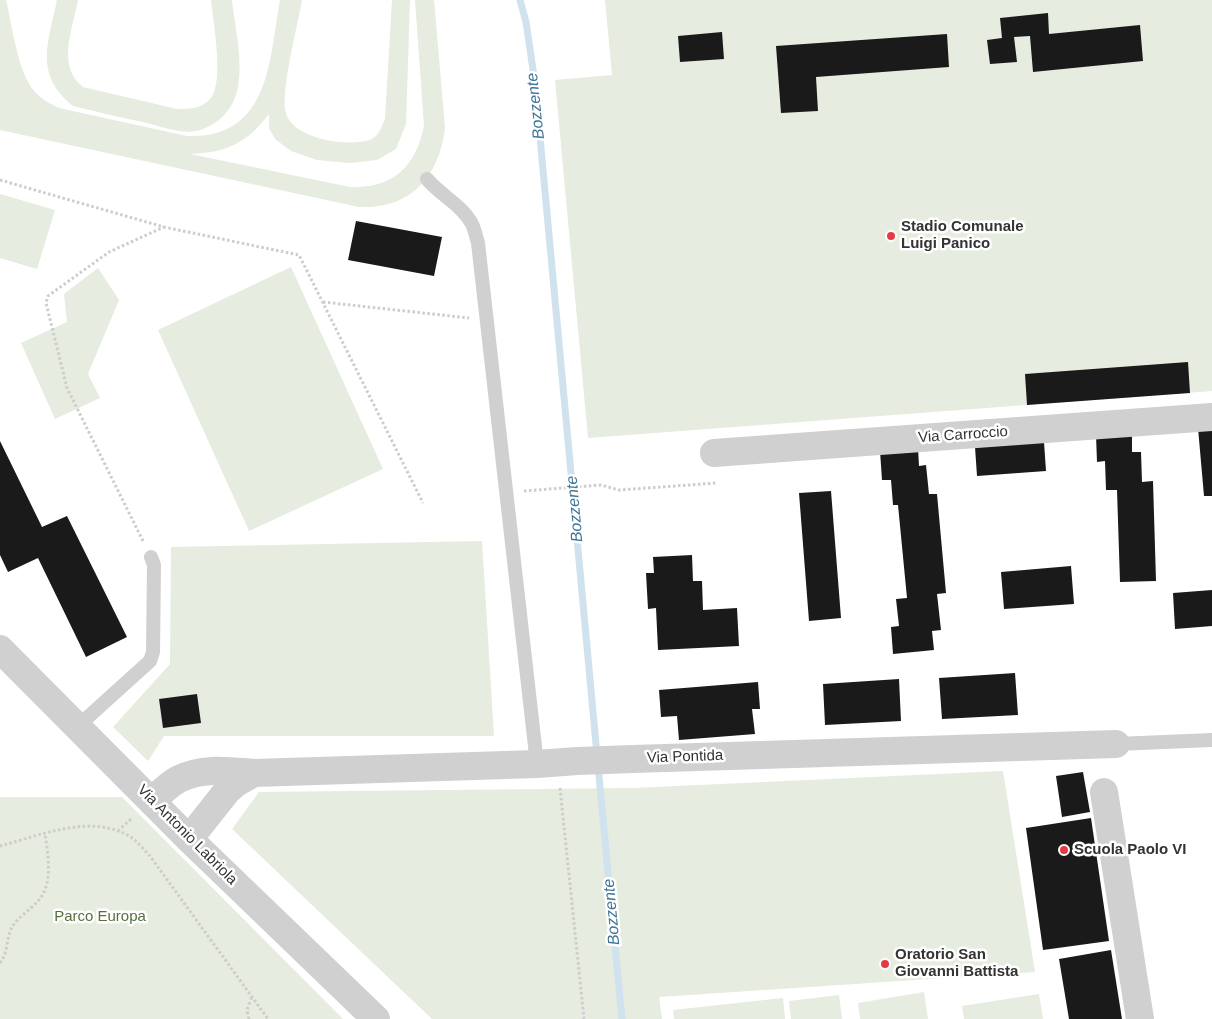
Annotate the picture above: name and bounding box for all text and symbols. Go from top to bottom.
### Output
water label: Bozzente [523,72,549,140]
place label: Stadio Comunale Luigi Panico [901,218,1024,253]
marker: Stadio Comunale Luigi Panico [885,230,897,242]
street label: Via Carroccio [918,423,1008,447]
water label: Bozzente [563,475,587,543]
street label: Via Pontida [646,747,724,767]
street label: Via Antonio Labriola [133,781,241,889]
place label: Scuola Paolo VI [1074,841,1187,859]
marker: Scuola Paolo VI [1058,844,1070,856]
water label: Bozzente [600,878,624,946]
park label: Parco Europa [54,908,146,926]
place label: Oratorio San Giovanni Battista [895,946,1018,981]
marker: Oratorio San Giovanni Battista [879,958,891,970]

